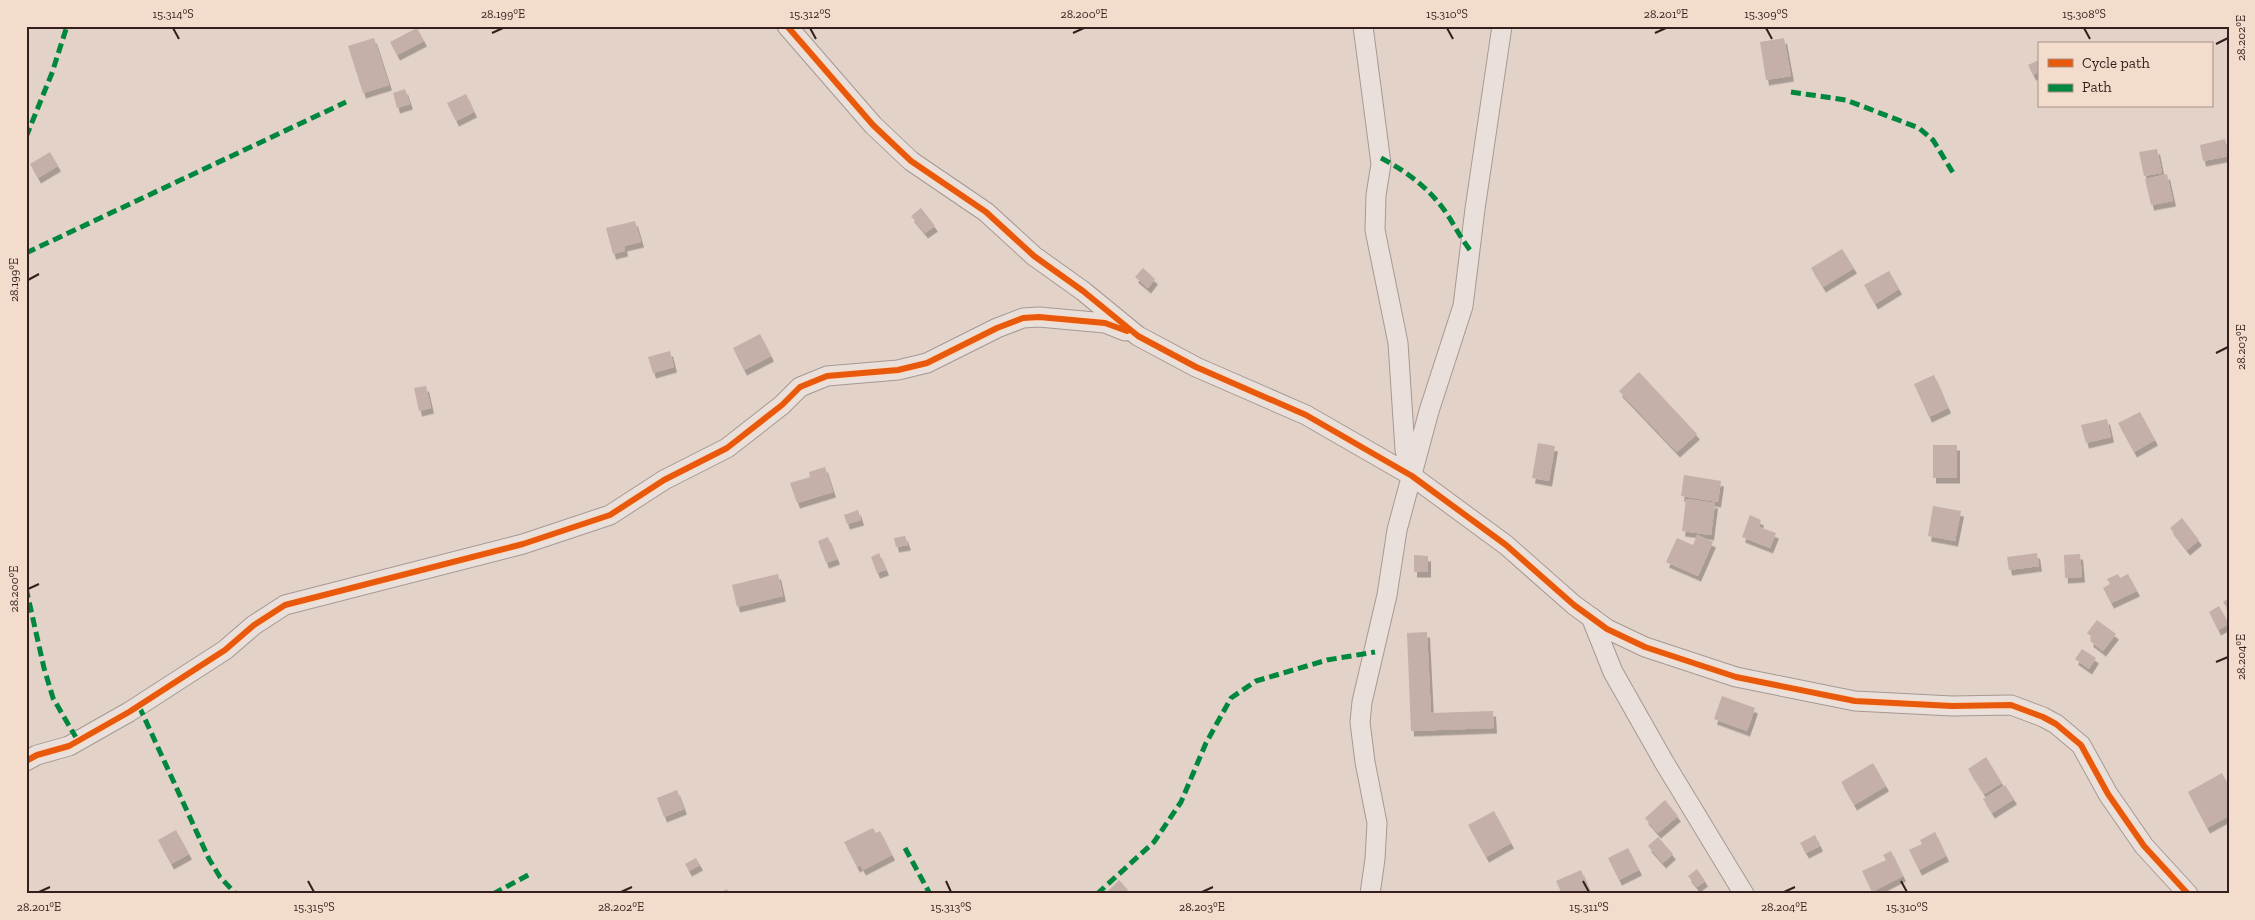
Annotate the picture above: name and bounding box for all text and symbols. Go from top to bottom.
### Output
text: 15.314°S [152,7,194,21]
text: 28.199°E [481,7,525,21]
text: 15.312°S [789,7,831,21]
text: 28.200°E [1061,7,1107,21]
text: 15.310°S [1426,7,1468,21]
text: 28.201°E [1644,7,1688,21]
text: 15.309°S [1744,7,1788,21]
text: 15.308°S [2062,7,2106,21]
text: 28.202°E [2234,15,2248,61]
legend [2038,42,2212,108]
text: Cycle path [2082,54,2151,72]
text: Path [2082,78,2112,96]
text: 28.199°E [7,258,21,302]
text: 28.203°E [2234,324,2248,370]
text: 28.200°E [7,566,21,612]
text: 28.204°E [2234,634,2248,680]
text: 28.201°E [17,900,61,914]
text: 15.315°S [293,900,335,914]
text: 28.202°E [598,900,644,914]
text: 15.313°S [931,900,971,914]
text: 28.203°E [1179,900,1225,914]
text: 15.311°S [1569,900,1609,914]
text: 28.204°E [1761,900,1807,914]
text: 15.310°S [1886,900,1928,914]

